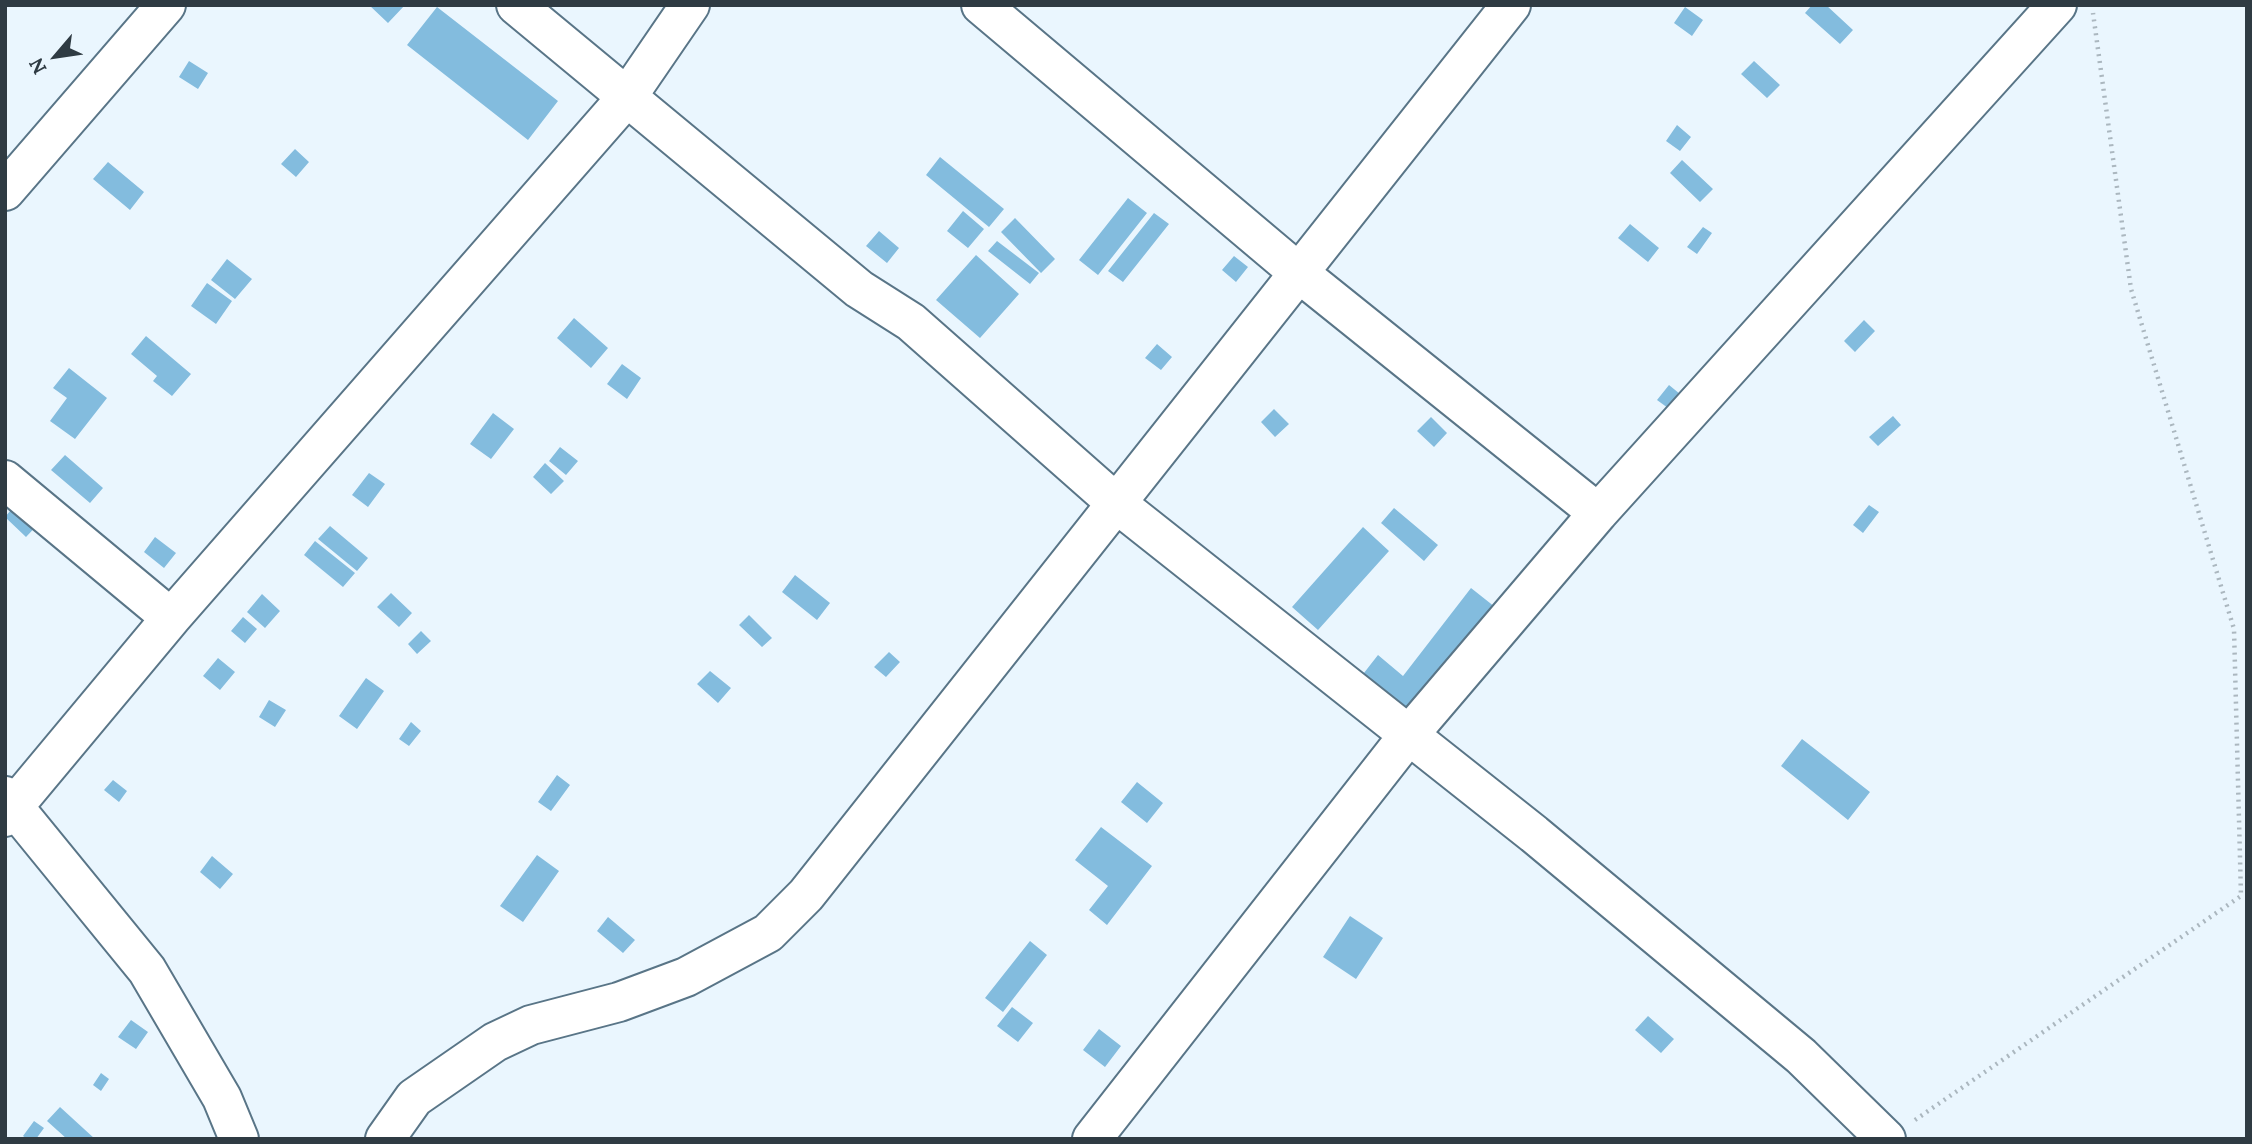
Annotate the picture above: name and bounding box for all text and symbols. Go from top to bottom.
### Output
north arrow [21,21,91,91]
text: N [24,54,52,78]

